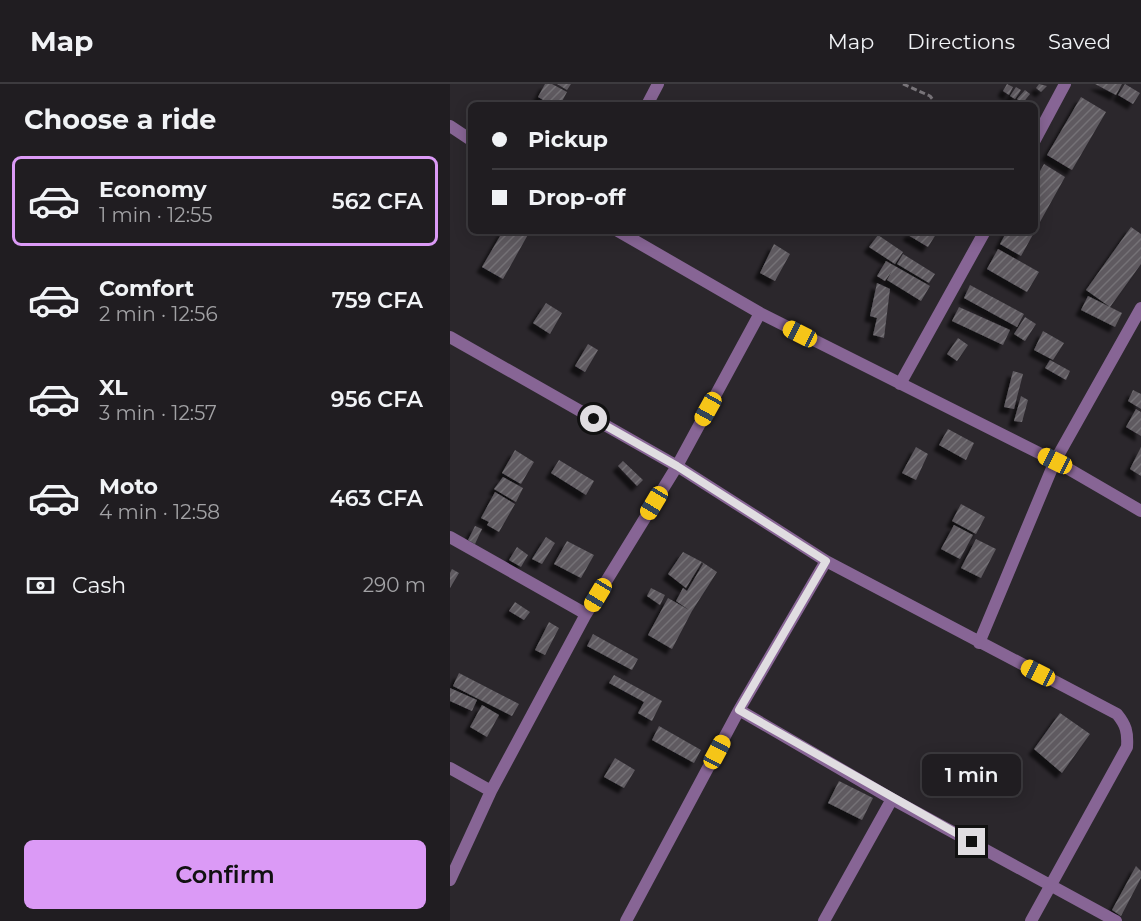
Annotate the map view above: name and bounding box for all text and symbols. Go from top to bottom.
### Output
text: Map [30,24,93,58]
text: Map [828,29,874,54]
text: Directions [907,29,1015,54]
text: Saved [1048,29,1111,54]
text: Choose a ride [24,103,216,136]
text: Pickup [528,126,608,153]
icon: car [27,174,81,228]
text: Economy [99,176,207,203]
text: Drop-off [528,184,626,211]
text: 562 CFA [332,188,423,215]
text: 1 min · 12:55 [99,203,212,227]
icon: car [27,273,81,327]
text: Comfort [99,275,194,302]
text: 759 CFA [332,287,423,314]
text: 2 min · 12:56 [99,302,218,326]
car [780,318,820,350]
icon: car [27,372,81,426]
text: XL [99,374,128,401]
text: 956 CFA [331,386,423,413]
car [691,389,725,429]
text: 3 min · 12:57 [99,401,217,425]
route start [580,405,607,432]
car [1035,445,1075,477]
icon: car [27,471,81,525]
text: Moto [99,473,158,500]
car [637,483,671,523]
text: 463 CFA [330,485,423,512]
text: 4 min · 12:58 [99,500,220,524]
icon: cash [24,569,57,602]
text: Cash [72,572,126,599]
text: 290 m [363,573,426,597]
car [581,575,615,615]
car [1018,657,1058,689]
car [701,732,733,772]
callout: 1 min [922,755,1022,797]
text: 1 min [945,763,998,787]
route end [958,828,985,855]
button: Confirm [24,840,426,909]

